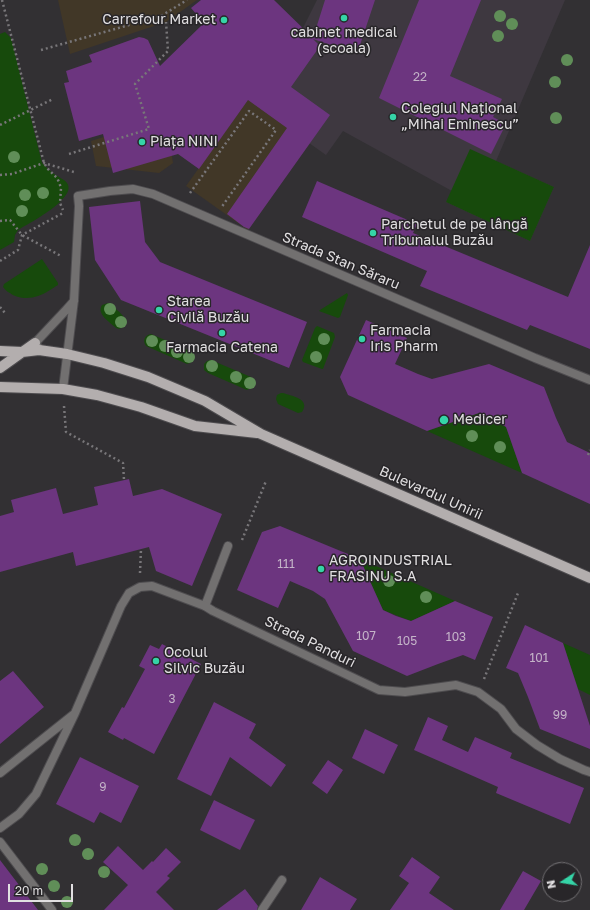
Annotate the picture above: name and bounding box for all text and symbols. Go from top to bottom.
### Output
place label: Carrefour Market [102,12,216,28]
marker: cabinet medical (scoala) [339,13,349,23]
marker: Carrefour Market [219,15,229,25]
place label: cabinet medical (scoala) [291,25,397,58]
house number: 22 [413,70,427,84]
place label: Colegiul Național „Mihai Eminescu” [401,101,519,134]
marker: Colegiul Național „Mihai Eminescu” [388,112,398,122]
place label: Piața NINI [150,134,218,150]
marker: Piața NINI [137,137,147,147]
place label: Parchetul de pe lângă Tribunalul Buzău [381,217,528,250]
marker: Parchetul de pe lângă Tribunalul Buzău [368,228,378,238]
street label: Strada Stan Săraru [280,229,402,293]
place label: Starea Civilă Buzău [167,294,249,326]
marker: Starea Civilă Buzău [154,305,164,315]
place label: Farmacia Iris Pharm [370,323,438,356]
marker: Farmacia Catena [217,328,227,338]
marker: Farmacia Iris Pharm [357,334,367,344]
place label: Farmacia Catena [166,340,278,356]
place label: Medicer [453,412,507,428]
marker: Medicer [438,414,450,426]
street label: Bulevardul Unirii [377,463,485,523]
place label: AGROINDUSTRIAL FRASINU S.A [329,553,452,586]
house number: 111 [277,557,295,571]
marker: AGROINDUSTRIAL FRASINU S.A [316,564,326,574]
street label: Strada Panduri [262,613,358,671]
house number: 107 [356,629,376,643]
house number: 103 [446,630,466,644]
house number: 105 [397,634,417,648]
place label: Ocolul Silvic Buzău [164,645,245,678]
house number: 101 [529,651,549,665]
marker: Ocolul Silvic Buzău [151,656,161,666]
house number: 3 [168,692,176,706]
house number: 99 [553,708,567,722]
house number: 9 [99,780,107,794]
north arrow [542,862,582,902]
scale bar [10,876,75,902]
text: N [544,879,558,890]
text: 20 m [15,883,43,898]

